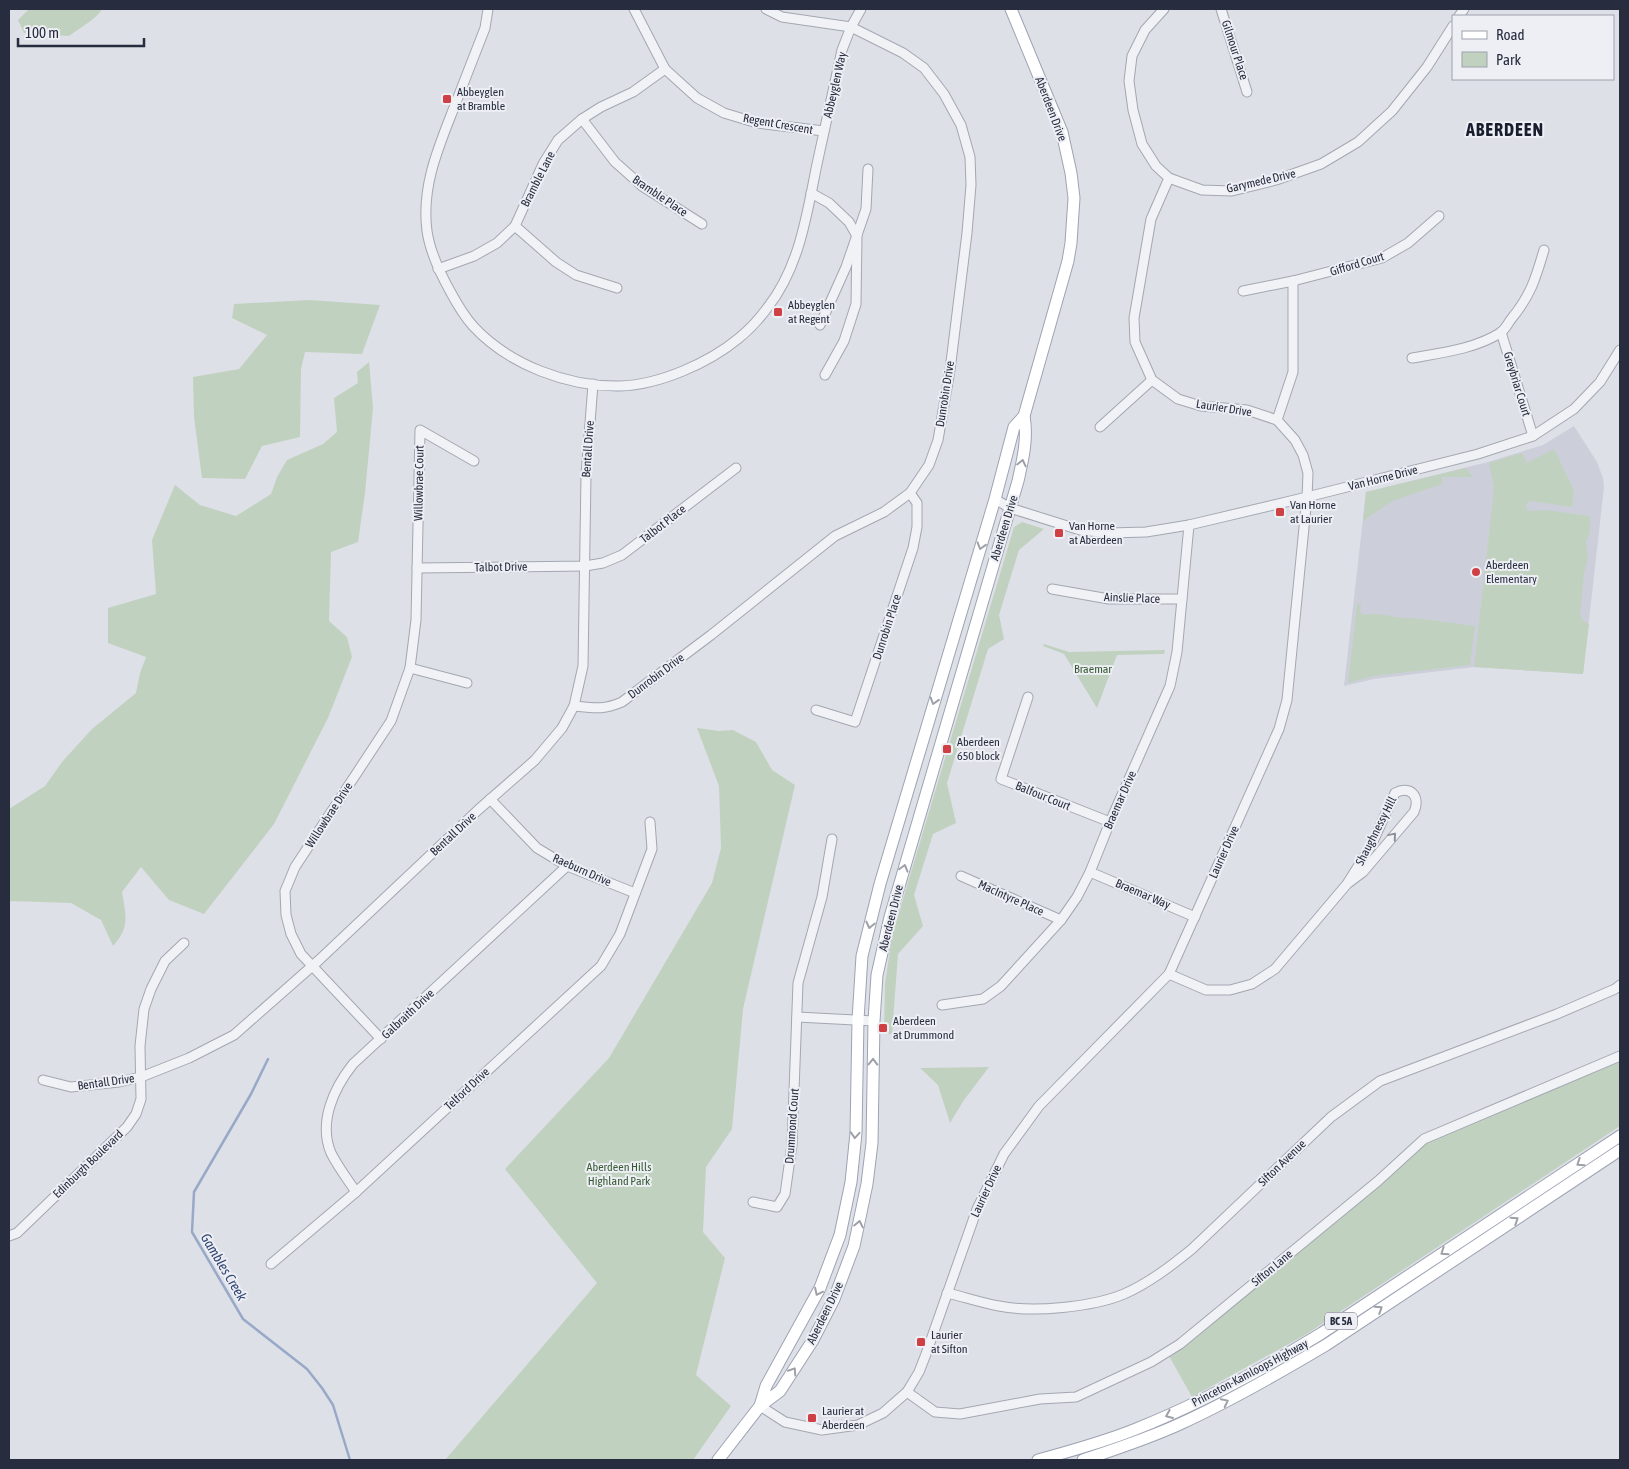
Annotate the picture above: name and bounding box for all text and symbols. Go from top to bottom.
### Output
scale bar [18,15,144,47]
legend [1452,15,1614,80]
street label: Gilmour Place [1219,18,1251,82]
text: 100 m [25,24,59,41]
text: Road [1496,26,1525,43]
street label: Abbeyglen Way [821,50,849,119]
text: Park [1496,51,1521,68]
street label: Aberdeen Drive [1032,75,1070,143]
place label: Abbeyglen at Bramble [457,85,505,113]
marker: Abbeyglen at Bramble [441,93,453,105]
street label: Regent Crescent [742,111,814,137]
district label: ABERDEEN [1465,119,1544,140]
street label: Bramble Lane [518,149,558,209]
street label: Garymede Drive [1225,166,1297,196]
street label: Bramble Place [630,172,690,220]
street label: Gifford Court [1328,249,1386,279]
place label: Abbeyglen at Regent [788,298,835,326]
marker: Abbeyglen at Regent [772,306,784,318]
street label: Greybriar Court [1501,350,1534,418]
street label: Dunrobin Drive [933,360,957,428]
street label: Laurier Drive [1195,397,1253,419]
street label: Bentall Drive [579,420,597,478]
street label: Willowbrae Court [411,444,427,521]
one-way arrow [1017,458,1027,467]
street label: Van Horne Drive [1347,463,1419,493]
street label: Aberdeen Drive [987,494,1021,562]
place label: Van Horne at Laurier [1290,498,1336,526]
street label: Talbot Place [637,502,689,546]
marker: Van Horne at Laurier [1274,506,1286,518]
place label: Van Horne at Aberdeen [1069,519,1123,547]
marker: Van Horne at Aberdeen [1053,527,1065,539]
one-way arrow [977,541,987,549]
place label: Aberdeen Elementary [1486,558,1537,586]
street label: Talbot Drive [474,560,528,574]
marker: Aberdeen Elementary [1470,566,1482,578]
street label: Ainslie Place [1104,590,1160,606]
street label: Dunrobin Place [870,593,904,661]
street label: Dunrobin Drive [625,650,687,702]
park label: Braemar [1074,662,1112,676]
one-way arrow [930,697,940,705]
place label: Aberdeen 650 block [957,735,1000,763]
marker: Aberdeen 650 block [941,743,953,755]
street label: Braemar Drive [1101,769,1139,831]
street label: Balfour Court [1013,779,1073,814]
street label: Willowbrae Drive [303,780,355,850]
street label: Shaughnessy Hill [1353,793,1400,868]
street label: Bentall Drive [427,809,479,859]
street label: Laurier Drive [1206,823,1242,881]
one-way arrow [1388,833,1397,842]
street label: Raeburn Drive [550,851,614,889]
one-way arrow [899,865,909,873]
street label: Braemar Way [1113,876,1173,912]
street label: MacIntyre Place [976,877,1046,919]
street label: Aberdeen Drive [876,883,906,953]
one-way arrow [865,920,876,929]
street label: Galbraith Drive [379,986,437,1042]
place label: Aberdeen at Drummond [893,1014,954,1042]
marker: Aberdeen at Drummond [877,1022,889,1034]
one-way arrow [868,1058,878,1066]
street label: Telford Drive [442,1065,492,1113]
street label: Bentall Drive [77,1071,135,1093]
street label: Drummond Court [782,1087,802,1164]
street label: Edinburgh Boulevard [50,1127,126,1201]
one-way arrow [850,1131,861,1139]
street label: Sifton Avenue [1255,1137,1309,1189]
one-way arrow [1576,1157,1585,1166]
park label: Aberdeen Hills Highland Park [587,1160,651,1188]
street label: Laurier Drive [968,1163,1004,1219]
one-way arrow [1509,1217,1518,1226]
one-way arrow [853,1219,863,1228]
water label: Gambles Creek [198,1230,251,1304]
one-way arrow [1440,1246,1449,1256]
street label: Sifton Lane [1249,1247,1295,1289]
street label: Aberdeen Drive [804,1279,846,1347]
one-way arrow [814,1287,824,1296]
one-way arrow [1374,1306,1383,1316]
road number: BC 5A [1325,1312,1357,1330]
place label: Laurier at Sifton [931,1328,968,1356]
marker: Laurier at Sifton [915,1336,927,1348]
street label: Princeton-Kamloops Highway [1189,1336,1311,1410]
one-way arrow [787,1367,796,1377]
one-way arrow [1220,1398,1229,1408]
place label: Laurier at Aberdeen [822,1404,865,1432]
one-way arrow [1165,1409,1174,1419]
marker: Laurier at Aberdeen [806,1412,818,1424]

